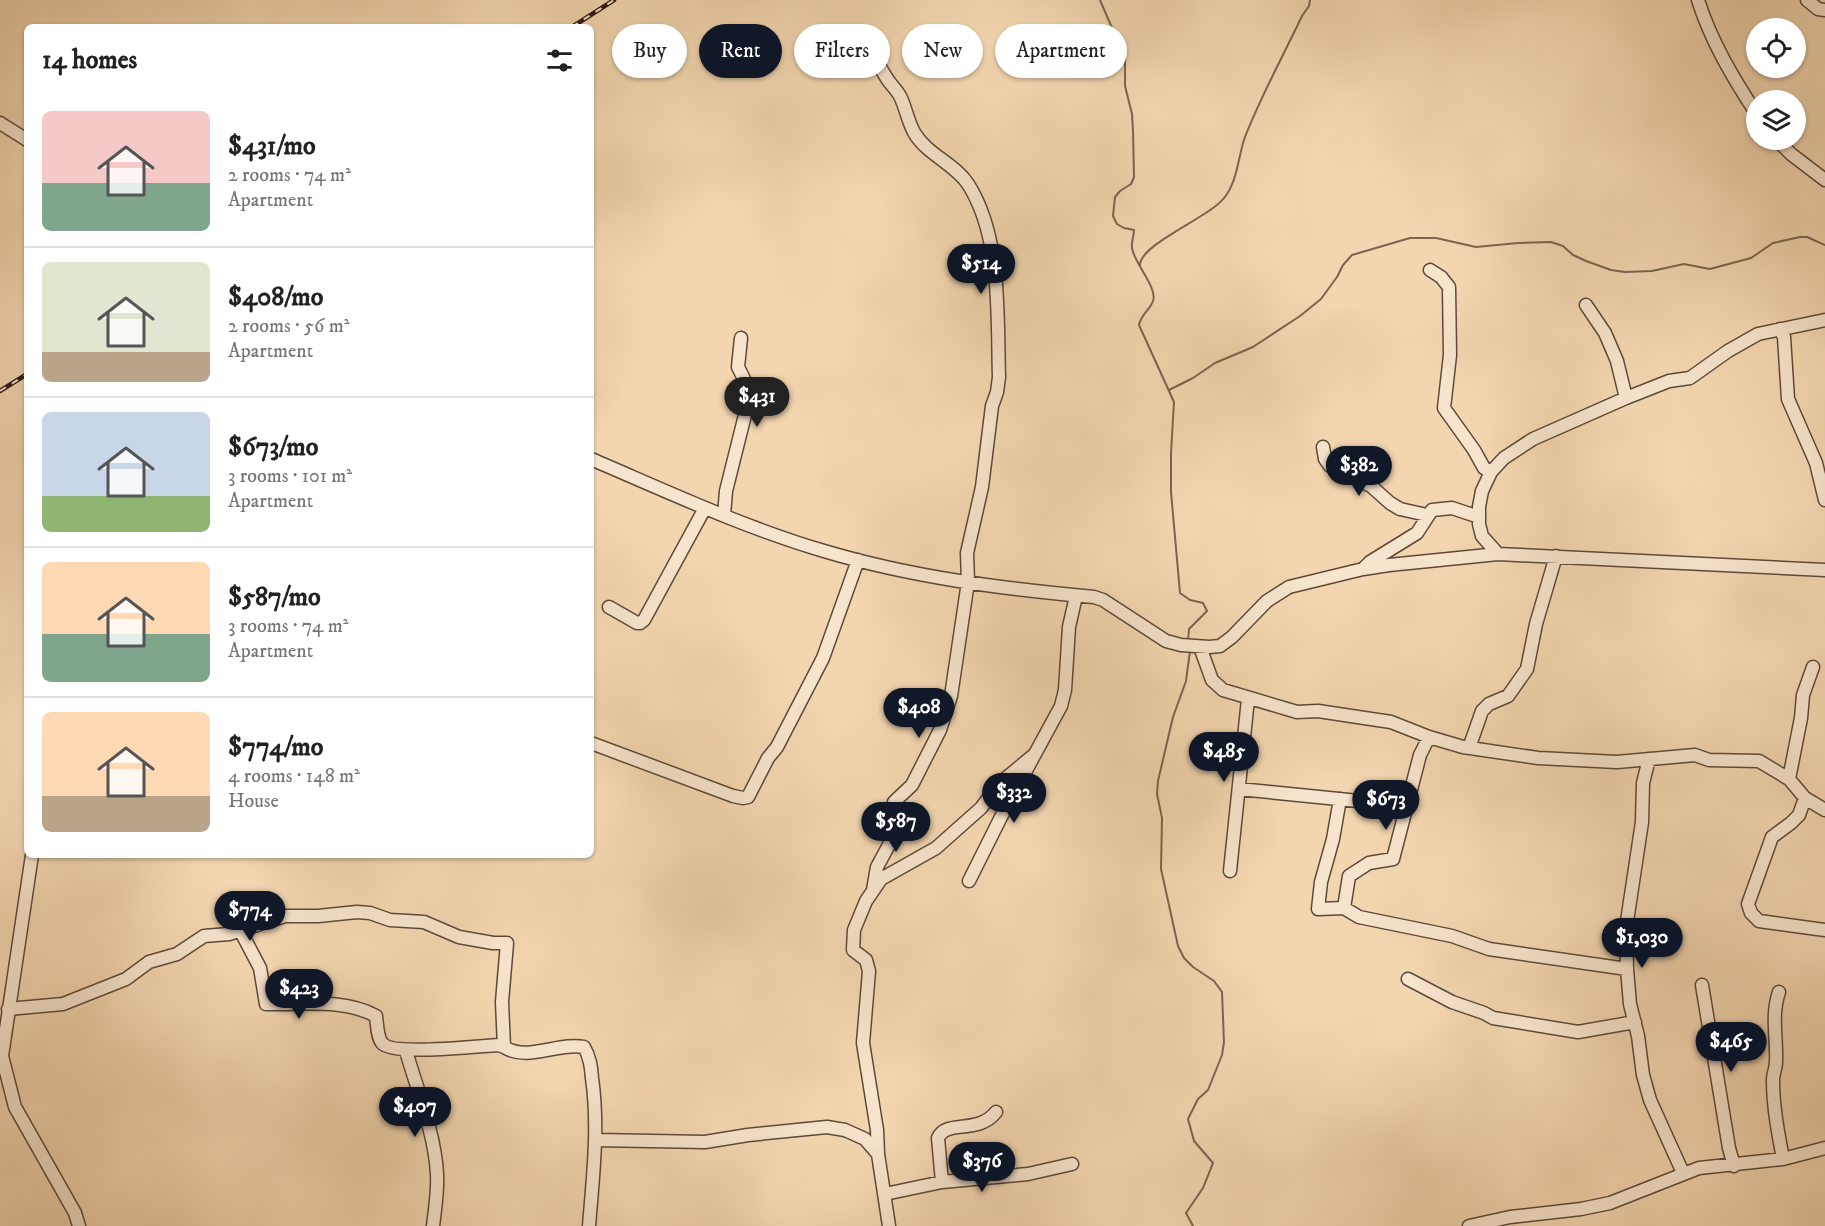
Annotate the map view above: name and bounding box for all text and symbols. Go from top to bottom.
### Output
map controls [1746,18,1806,150]
button: locate [1746,18,1806,78]
chip: Buy [612,24,687,78]
chip: Rent [699,24,782,78]
chip: Filters [794,24,890,78]
chip: New [902,24,983,78]
chip: Apartment [995,24,1127,78]
text: 14 homes [42,44,137,77]
icon: filters [543,44,576,77]
button: layers [1746,90,1806,150]
text: $431/mo [228,130,316,163]
icon: home [90,135,162,207]
text: 2 rooms · 74 m² [228,163,351,188]
text: Apartment [228,188,313,213]
pin: $514 [945,244,1017,295]
text: $514 [961,251,1001,276]
text: $408/mo [228,281,323,314]
icon: home [90,286,162,358]
text: 2 rooms · 56 m² [228,314,350,339]
text: Apartment [228,339,313,364]
pin: $431 [721,377,793,428]
text: $431 [738,384,776,409]
text: $673/mo [228,431,318,464]
icon: home [90,436,162,508]
pin: $382 [1323,446,1395,497]
text: $382 [1340,453,1378,478]
text: 3 rooms · 101 m² [228,464,352,489]
text: Apartment [228,489,313,514]
text: $587/mo [228,581,321,614]
icon: home [90,586,162,658]
text: 3 rooms · 74 m² [228,614,349,639]
text: Apartment [228,639,313,664]
pin: $408 [883,688,955,739]
text: $408 [897,695,941,720]
text: $774/mo [228,731,323,764]
pin: $485 [1188,732,1260,783]
icon: home [90,736,162,808]
text: $485 [1203,739,1245,764]
text: 4 rooms · 148 m² [228,764,360,789]
pin: $332 [978,773,1050,824]
text: $332 [996,780,1032,805]
pin: $673 [1350,780,1422,831]
text: $673 [1366,787,1406,812]
text: House [228,789,279,814]
pin: $587 [860,802,932,853]
text: $587 [875,809,917,834]
pin: $774 [214,891,286,942]
text: $774 [228,898,272,923]
pin: $1,030 [1593,918,1691,969]
text: $1,030 [1616,925,1668,950]
pin: $423 [263,969,335,1020]
text: $423 [279,976,319,1001]
pin: $465 [1695,1022,1767,1073]
text: $465 [1710,1029,1752,1054]
pin: $407 [379,1087,451,1138]
text: $407 [393,1094,437,1119]
pin: $376 [946,1142,1018,1193]
text: $376 [962,1149,1002,1174]

